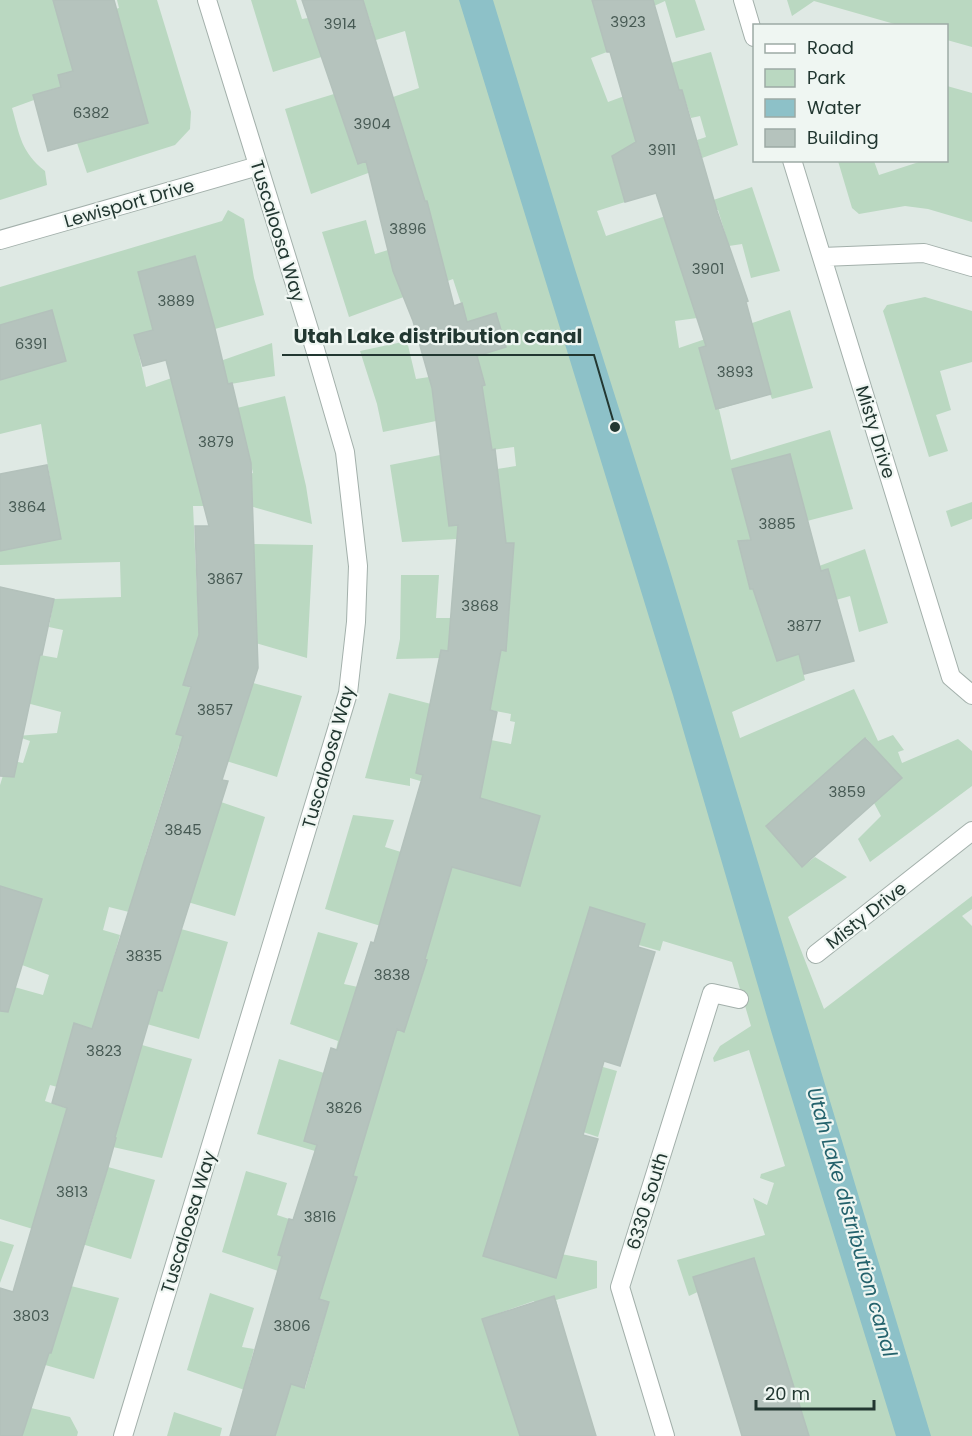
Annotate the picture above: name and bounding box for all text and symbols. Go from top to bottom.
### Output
house number: 3923 [610,11,646,32]
house number: 3914 [324,13,356,34]
legend [753,24,948,162]
text: Road [807,35,854,60]
text: Park [807,65,846,90]
text: Water [807,95,861,120]
house number: 6382 [73,102,109,123]
house number: 3904 [353,113,391,134]
text: Building [807,125,879,150]
house number: 3911 [648,139,676,160]
street label: Tuscaloosa Way [244,157,312,305]
street label: Lewisport Drive [61,172,197,234]
house number: 3896 [389,218,427,239]
house number: 3901 [692,258,724,279]
house number: 3889 [157,290,195,311]
callout: Utah Lake distribution canal [282,317,594,355]
text: Utah Lake distribution canal [294,322,582,350]
house number: 6391 [15,333,47,354]
house number: 3893 [717,361,753,382]
street label: Misty Drive [850,382,902,482]
house number: 3879 [198,431,234,452]
house number: 3864 [8,496,46,517]
house number: 3885 [758,513,796,534]
house number: 3867 [207,568,243,589]
house number: 3868 [461,595,499,616]
house number: 3877 [787,615,821,636]
street label: Tuscaloosa Way [296,683,360,831]
house number: 3857 [197,699,233,720]
house number: 3859 [828,781,866,802]
house number: 3845 [164,819,202,840]
street label: Misty Drive [820,876,912,954]
house number: 3835 [126,945,162,966]
house number: 3838 [374,964,410,985]
house number: 3823 [86,1040,122,1061]
water label: Utah Lake distribution canal [800,1084,904,1360]
house number: 3826 [326,1097,362,1118]
street label: Tuscaloosa Way [154,1148,222,1296]
street label: 6330 South [620,1149,674,1253]
house number: 3813 [56,1181,88,1202]
house number: 3816 [304,1206,336,1227]
house number: 3803 [13,1305,49,1326]
house number: 3806 [273,1315,311,1336]
scale bar [756,1373,874,1411]
text: 20 m [765,1381,810,1406]

